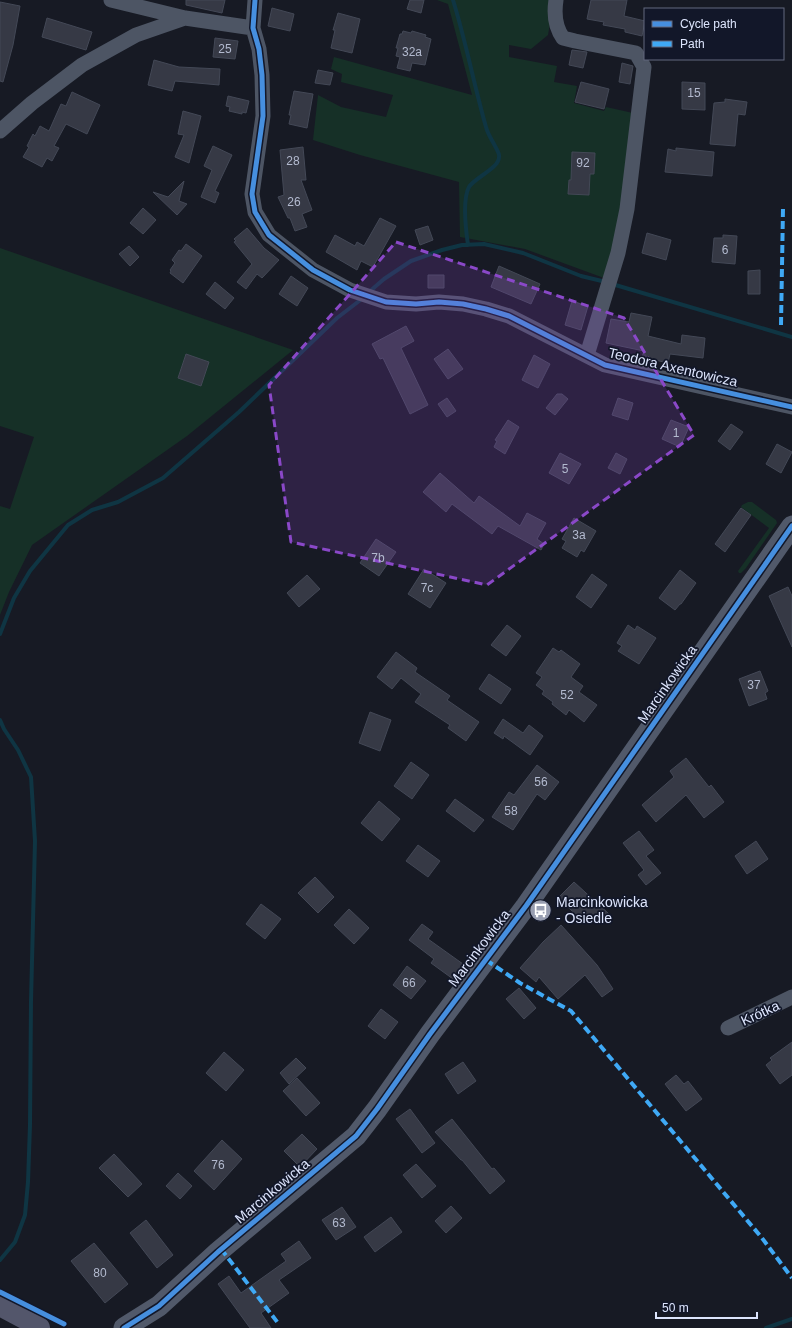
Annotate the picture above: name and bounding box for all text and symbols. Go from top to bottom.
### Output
legend [644,8,784,60]
text: Cycle path [680,17,737,31]
text: Path [680,37,705,51]
house number: 25 [218,42,232,56]
house number: 32a [402,45,422,59]
house number: 15 [687,86,701,100]
house number: 28 [286,154,300,168]
house number: 92 [576,156,590,170]
house number: 26 [287,195,301,209]
house number: 6 [722,243,729,257]
street label: Teodora Axentowicza [607,344,739,390]
house number: 1 [673,426,680,440]
house number: 5 [562,462,569,476]
house number: 3a [572,528,586,542]
house number: 7b [371,551,385,565]
house number: 7c [421,581,433,595]
street label: Marcinkowicka [634,642,700,726]
house number: 37 [747,678,761,692]
house number: 52 [560,688,574,702]
house number: 56 [534,775,548,789]
house number: 58 [504,804,518,818]
place label: Marcinkowicka - Osiedle [556,894,648,926]
bus stop icon: Marcinkowicka - Osiedle [527,897,553,923]
street label: Marcinkowicka [445,906,513,989]
house number: 66 [402,976,416,990]
street label: Krótka [738,997,782,1029]
street label: Marcinkowicka [232,1155,312,1227]
house number: 76 [211,1158,225,1172]
house number: 63 [332,1216,346,1230]
house number: 80 [93,1266,107,1280]
scale bar [656,1294,757,1320]
text: 50 m [662,1301,689,1315]

